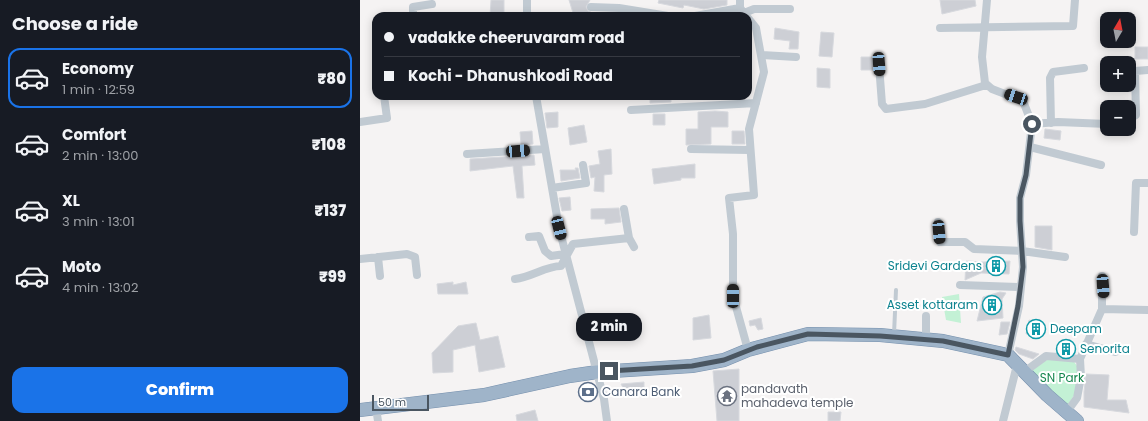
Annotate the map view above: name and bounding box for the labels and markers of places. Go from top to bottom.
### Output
building icon: Sridevi Gardens [985,255,1007,277]
place label: Sridevi Gardens [888,257,982,274]
building icon: Asset kottaram [981,294,1003,316]
place label: Asset kottaram [887,296,978,313]
building icon: Deepam [1025,318,1047,340]
place label: Deepam [1050,320,1102,337]
building icon: Senorita [1055,338,1077,360]
place label: Senorita [1080,340,1130,357]
place label: pandavath mahadeva temple [741,380,854,411]
bank icon: Canara Bank [577,381,599,403]
place label: Canara Bank [602,383,681,400]
temple icon: pandavath mahadeva temple [716,385,738,407]

